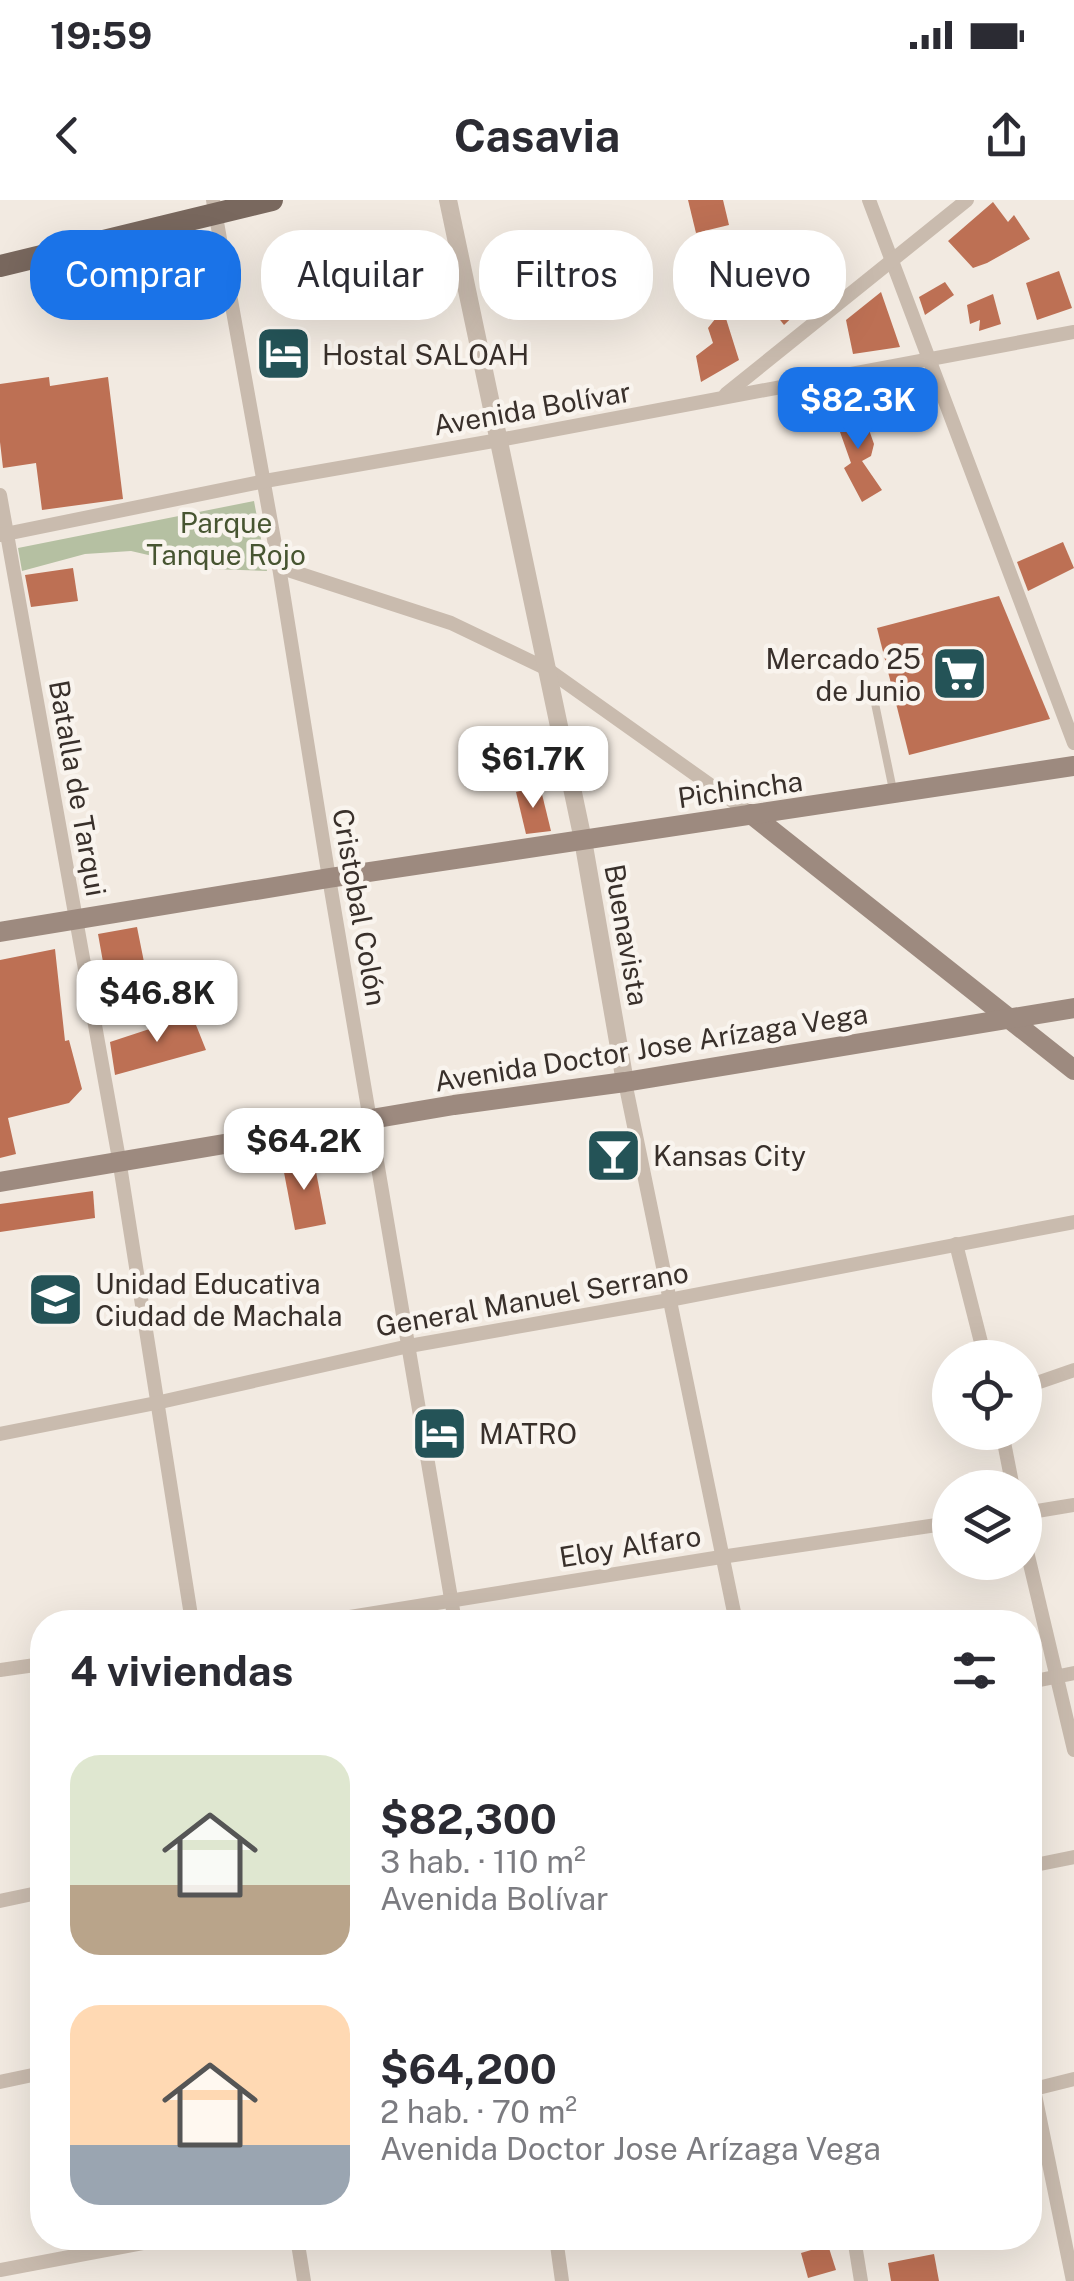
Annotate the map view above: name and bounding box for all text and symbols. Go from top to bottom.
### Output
text: 19:59 [50,13,152,58]
icon: back [40,108,95,163]
icon: share [979,108,1034,163]
text: Casavia [454,109,620,162]
chip: Comprar [30,230,241,320]
chip: Alquilar [261,230,459,320]
chip: Filtros [479,230,653,320]
chip: Nuevo [673,230,846,320]
hotel icon: Hostal SALOAH [253,324,313,384]
place label: Hostal SALOAH [322,338,529,371]
pin: $82.3K [777,367,939,452]
street label: Avenida Bolívar [431,374,633,442]
text: $82.3K [800,381,916,418]
park label: Parque Tanque Rojo [146,506,306,571]
place label: Mercado 25 de Junio [766,642,921,707]
supermarket icon: Mercado 25 de Junio [930,644,990,704]
street label: Batalla de Tarqui [43,677,113,899]
pin: $61.7K [452,726,614,811]
text: $61.7K [480,740,586,777]
street label: Pichincha [675,764,805,814]
street label: Cristobal Colón [326,806,394,1008]
street label: Buenavista [598,862,656,1008]
pin: $46.8K [76,960,238,1045]
text: $46.8K [99,974,215,1011]
street label: Avenida Doctor Jose Arízaga Vega [432,996,870,1098]
pin: $64.2K [223,1108,385,1193]
text: $64.2K [246,1122,362,1159]
bar icon: Kansas City [584,1125,644,1185]
place label: Kansas City [653,1139,806,1172]
street label: General Manuel Serrano [373,1255,691,1343]
place label: Unidad Educativa Ciudad de Machala [95,1267,343,1332]
school or university icon: Unidad Educativa Ciudad de Machala [26,1269,86,1329]
map controls [932,1340,1042,1580]
button: locate [932,1340,1042,1450]
hotel icon: MATRO [410,1403,470,1463]
place label: MATRO [479,1417,577,1450]
button: layers [932,1470,1042,1580]
street label: Eloy Alfaro [557,1519,703,1573]
icon: filters [947,1643,1002,1698]
text: 4 viviendas [70,1646,293,1695]
text: $82,300 [380,1794,557,1843]
icon: home [150,1795,270,1915]
text: 3 hab. · 110 m² [380,1843,586,1880]
text: Avenida Bolívar [380,1880,609,1917]
text: $64,200 [380,2044,557,2093]
icon: home [150,2045,270,2165]
text: 2 hab. · 70 m² [380,2093,577,2130]
text: Avenida Doctor Jose Arízaga Vega [380,2130,881,2167]

